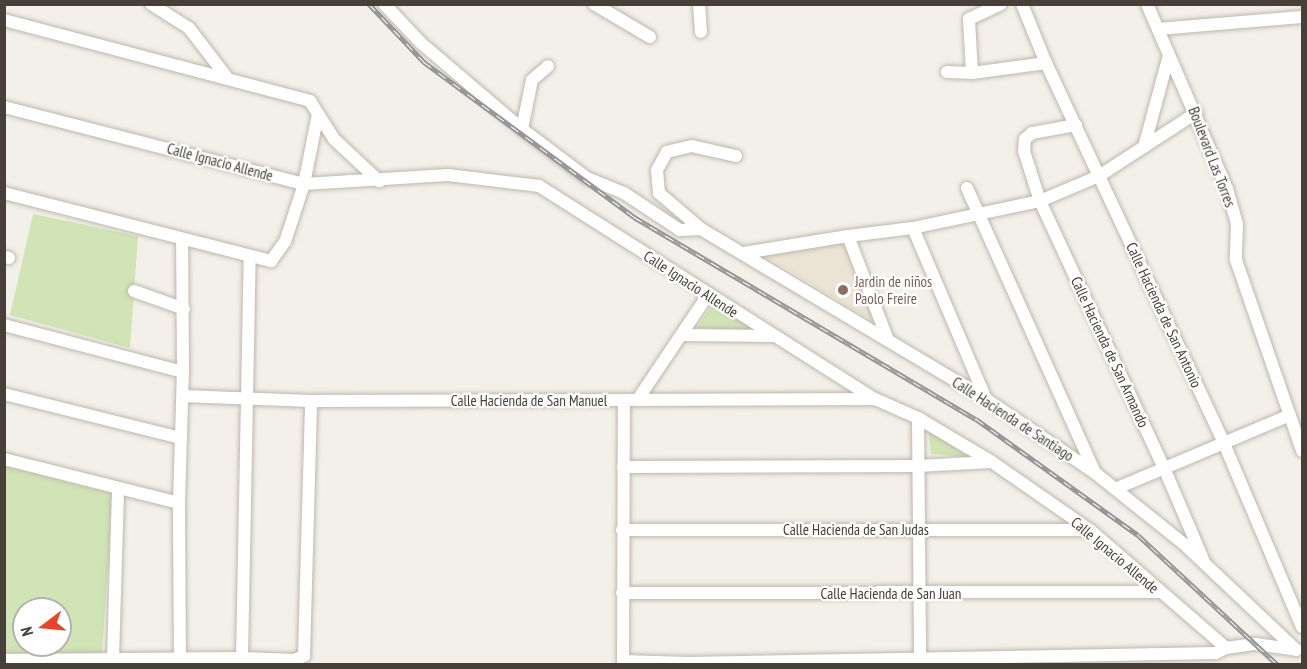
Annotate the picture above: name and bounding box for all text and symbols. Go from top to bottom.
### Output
street label: Boulevard Las Torres [1185,104,1239,210]
street label: Calle Ignacio Allende [165,139,275,185]
street label: Calle Hacienda de San Antonio [1122,239,1206,391]
street label: Calle Ignacio Allende [640,247,742,321]
place label: Jardin de niños Paolo Freire [855,272,932,307]
street label: Calle Hacienda de San Armando [1067,274,1153,430]
marker: Jardin de niños Paolo Freire [836,283,850,297]
street label: Calle Hacienda de Santiago [949,373,1077,465]
street label: Calle Hacienda de San Manuel [451,392,607,410]
street label: Calle Ignacio Allende [1067,513,1163,597]
street label: Calle Hacienda de San Judas [783,521,929,539]
street label: Calle Hacienda de San Juan [821,585,961,603]
north arrow [12,597,72,657]
text: N [16,625,37,638]

